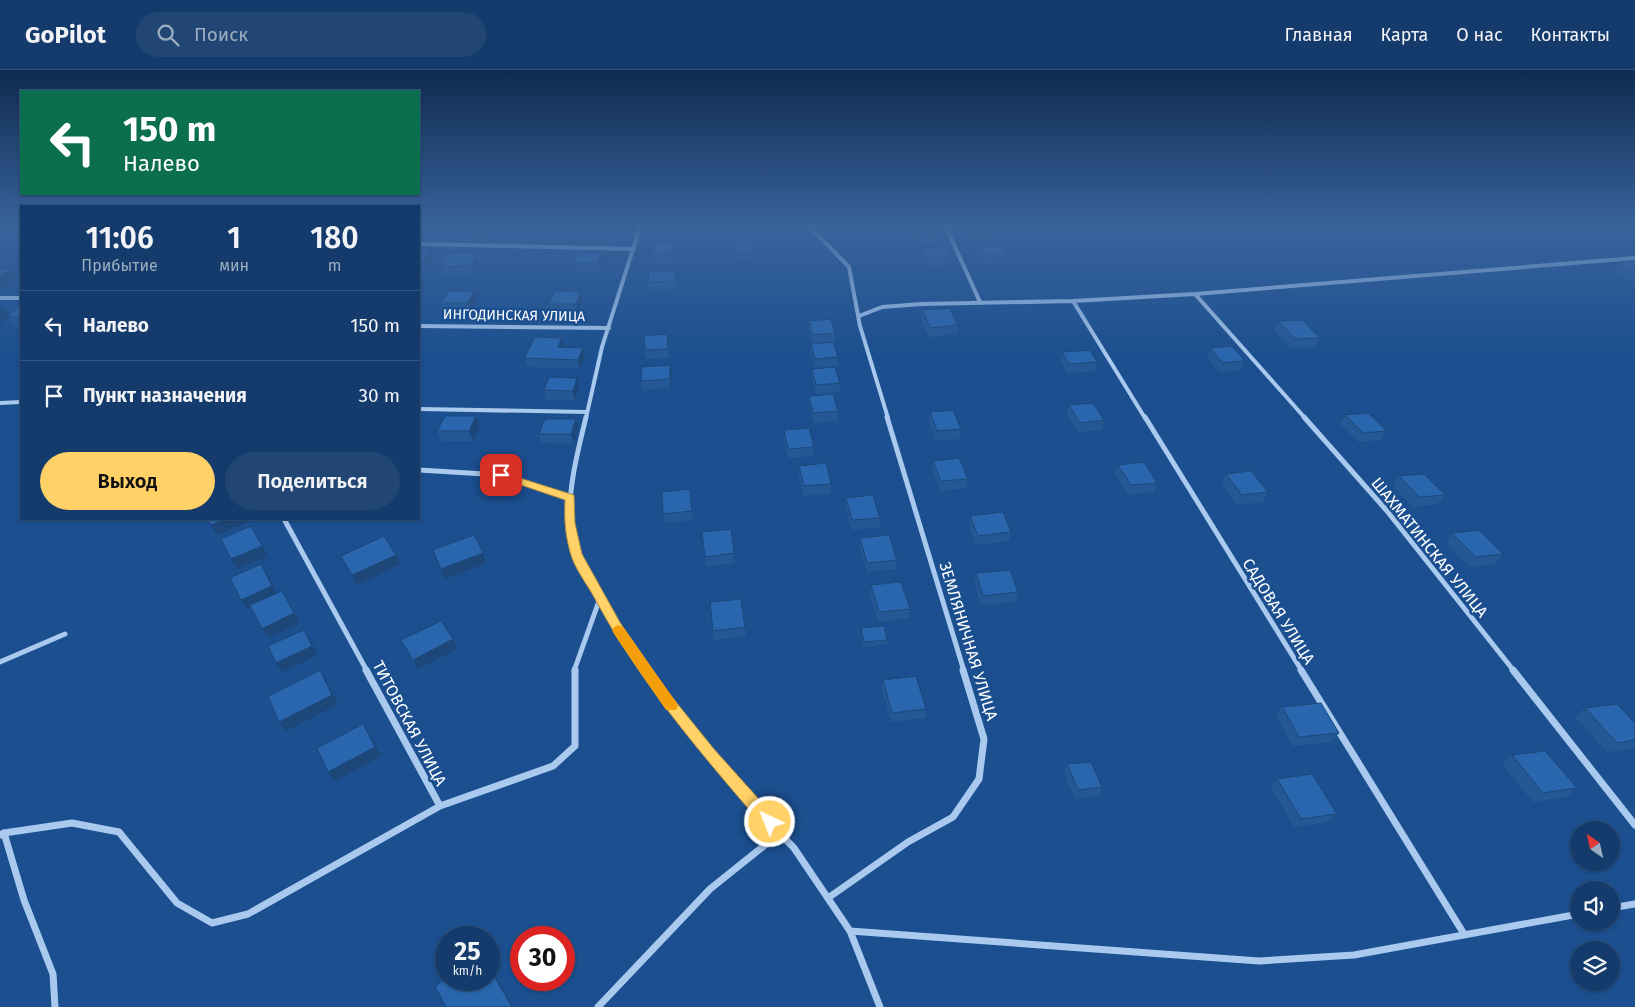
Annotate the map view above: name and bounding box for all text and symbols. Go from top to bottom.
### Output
search box [136,12,486,57]
text: GoPilot [25,21,106,49]
icon: search [154,21,182,49]
text: Поиск [194,23,248,46]
text: Главная [1285,24,1353,46]
text: Карта [1381,24,1428,46]
text: О нас [1456,24,1503,46]
text: Контакты [1531,24,1610,46]
text: 150 m [123,108,216,150]
icon: left [40,110,105,175]
text: Налево [123,150,200,177]
text: 11:06 [86,220,154,256]
text: 1 [227,220,241,256]
text: 180 [310,220,359,256]
text: Прибытие [81,256,158,275]
text: мин [219,256,249,275]
text: m [328,256,341,275]
street label: ИНГОДИНСКАЯ УЛИЦА [443,306,585,325]
icon: left [40,312,68,340]
text: Налево [83,314,149,337]
text: 150 m [350,314,400,337]
icon: arrive [40,382,68,410]
text: Пункт назначения [83,384,247,407]
text: 30 m [359,384,400,407]
button: Выход [40,452,215,510]
button: Поделиться [225,452,400,510]
pin [480,454,522,496]
icon: arrive [487,461,515,489]
street label: ШАХМАТИНСКАЯ УЛИЦА [1367,474,1492,622]
street label: САДОВАЯ УЛИЦА [1238,555,1319,668]
street label: ЗЕМЛЯНИЧНАЯ УЛИЦА [935,560,1002,723]
street label: ТИТОВСКАЯ УЛИЦА [369,658,451,790]
position arrow [743,795,795,847]
north arrow [1570,821,1620,871]
map controls [1570,821,1620,991]
button: sound [1570,881,1620,931]
speed limit sign: 30 [510,926,575,991]
text: 25 [454,937,481,967]
button: layers [1570,941,1620,991]
text: km/h [453,964,482,978]

